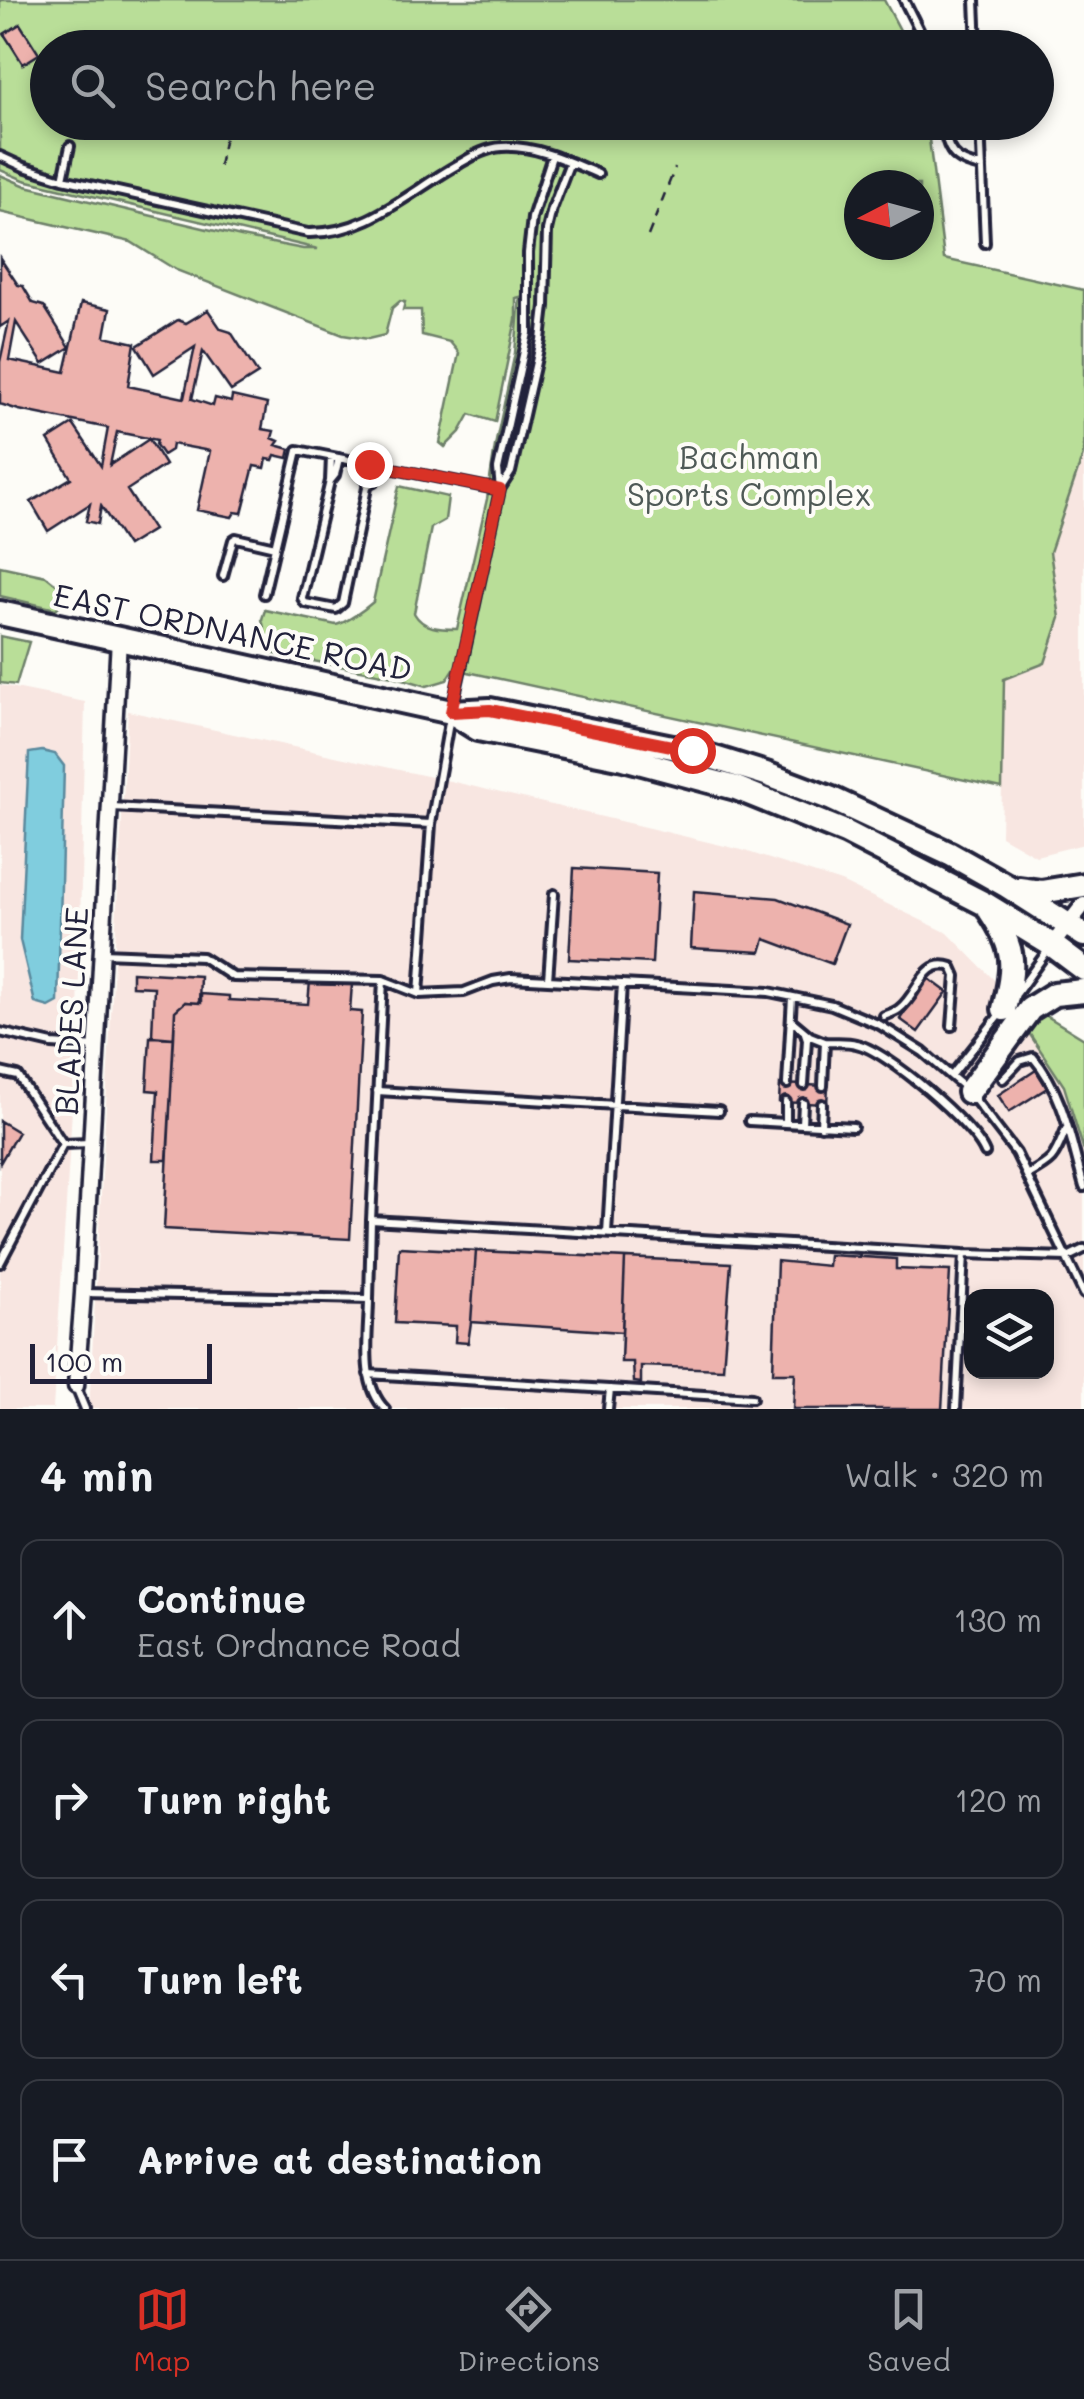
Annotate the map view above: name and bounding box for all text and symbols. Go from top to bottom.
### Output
search box [30,30,1054,140]
icon: search [65,58,120,113]
text: Search here [145,60,376,110]
north arrow [844,170,934,260]
park label: Bachman Sports Complex [627,435,871,514]
route end [347,442,393,488]
street label: EAST ORDNANCE ROAD [50,572,416,690]
route start [670,728,716,774]
street label: BLADES LANE [44,906,96,1116]
map controls [964,1289,1054,1379]
button: layers [964,1289,1054,1379]
scale bar [30,1339,212,1384]
text: 100 m [45,1343,123,1379]
text: 4 min [40,1447,153,1502]
text: Walk · 320 m [844,1453,1044,1495]
text: Continue [137,1573,306,1623]
icon: ahead [42,1592,97,1647]
text: 130 m [953,1598,1042,1640]
text: East Ordnance Road [137,1623,461,1665]
icon: right [42,1772,97,1827]
text: Turn right [137,1774,331,1824]
text: 120 m [954,1778,1042,1820]
icon: left [42,1952,97,2007]
text: Turn left [137,1954,303,2004]
text: 70 m [969,1958,1042,2000]
icon: arrive [42,2132,97,2187]
text: Arrive at destination [137,2134,542,2184]
tab: Map [134,2282,191,2378]
tab: Directions [458,2282,600,2378]
tab: Saved [867,2282,950,2378]

